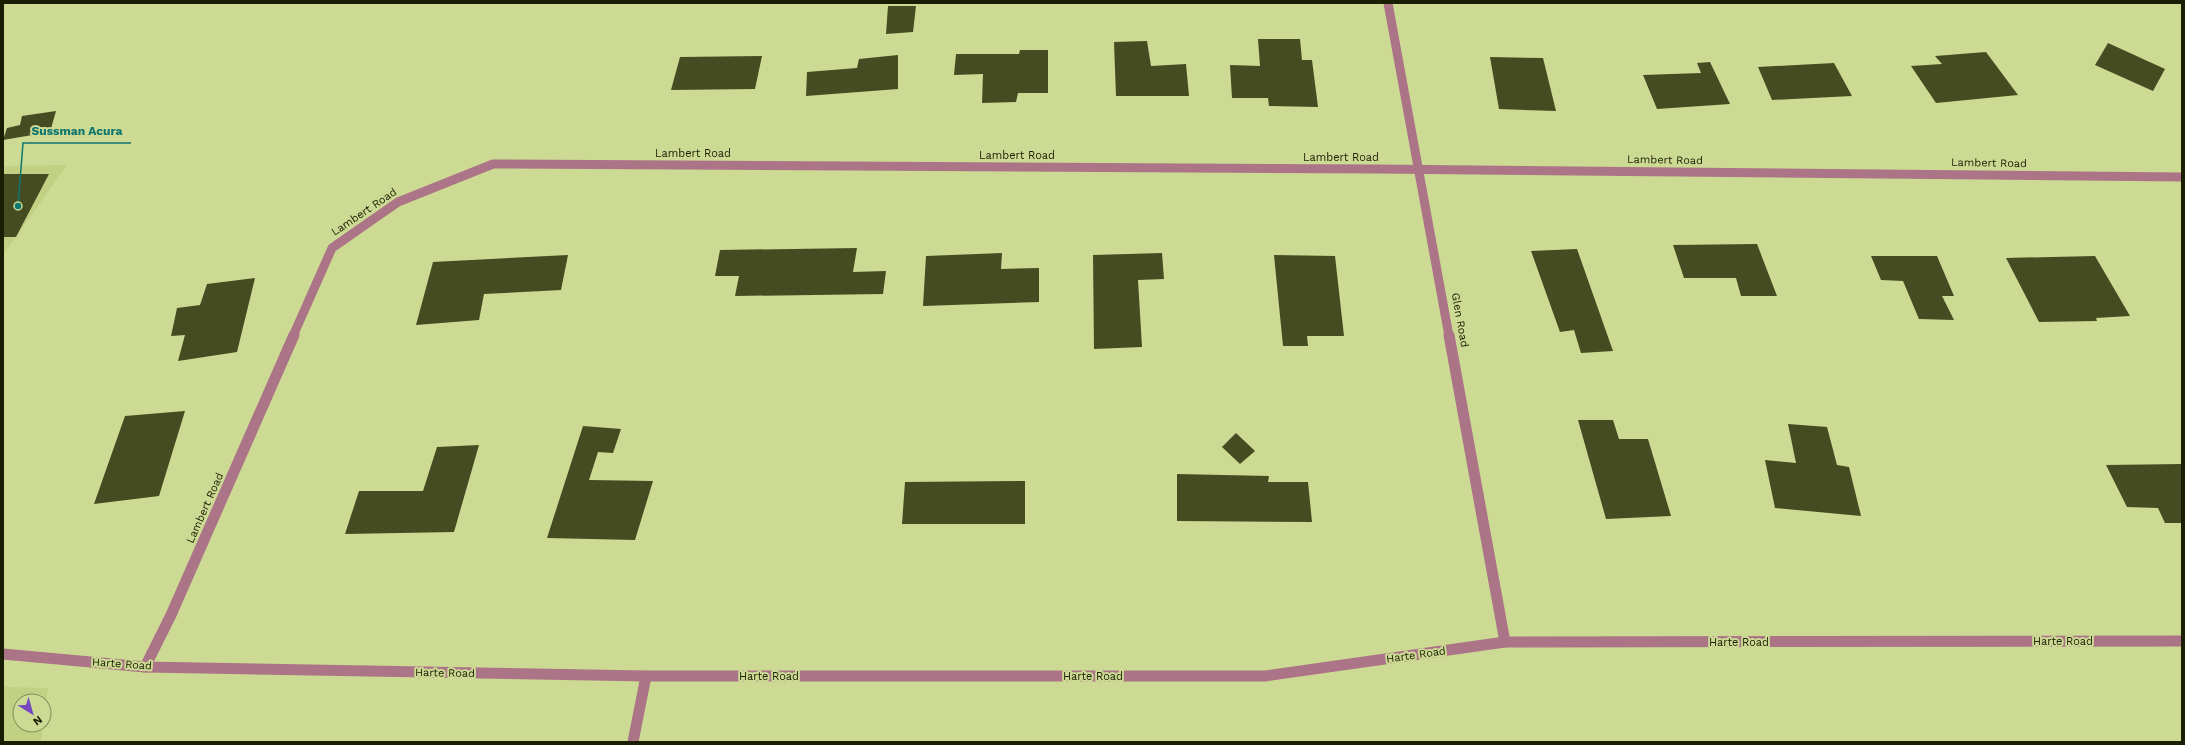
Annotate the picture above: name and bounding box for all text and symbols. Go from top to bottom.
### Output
callout: Sussman Acura [23,119,131,143]
text: Sussman Acura [31,124,123,138]
street label: Lambert Road [655,147,731,160]
street label: Lambert Road [979,149,1055,162]
street label: Lambert Road [1303,151,1379,164]
street label: Lambert Road [1627,153,1703,167]
street label: Lambert Road [1951,156,2027,170]
street label: Lambert Road [329,185,399,239]
street label: Glen Road [1449,292,1471,348]
street label: Lambert Road [184,471,226,545]
street label: Harte Road [2033,635,2093,648]
street label: Harte Road [1709,636,1769,649]
street label: Harte Road [1385,644,1447,666]
street label: Harte Road [92,655,152,673]
street label: Harte Road [415,666,475,680]
street label: Harte Road [739,670,799,683]
street label: Harte Road [1063,670,1123,683]
north arrow [12,693,52,733]
text: N [31,713,45,728]

